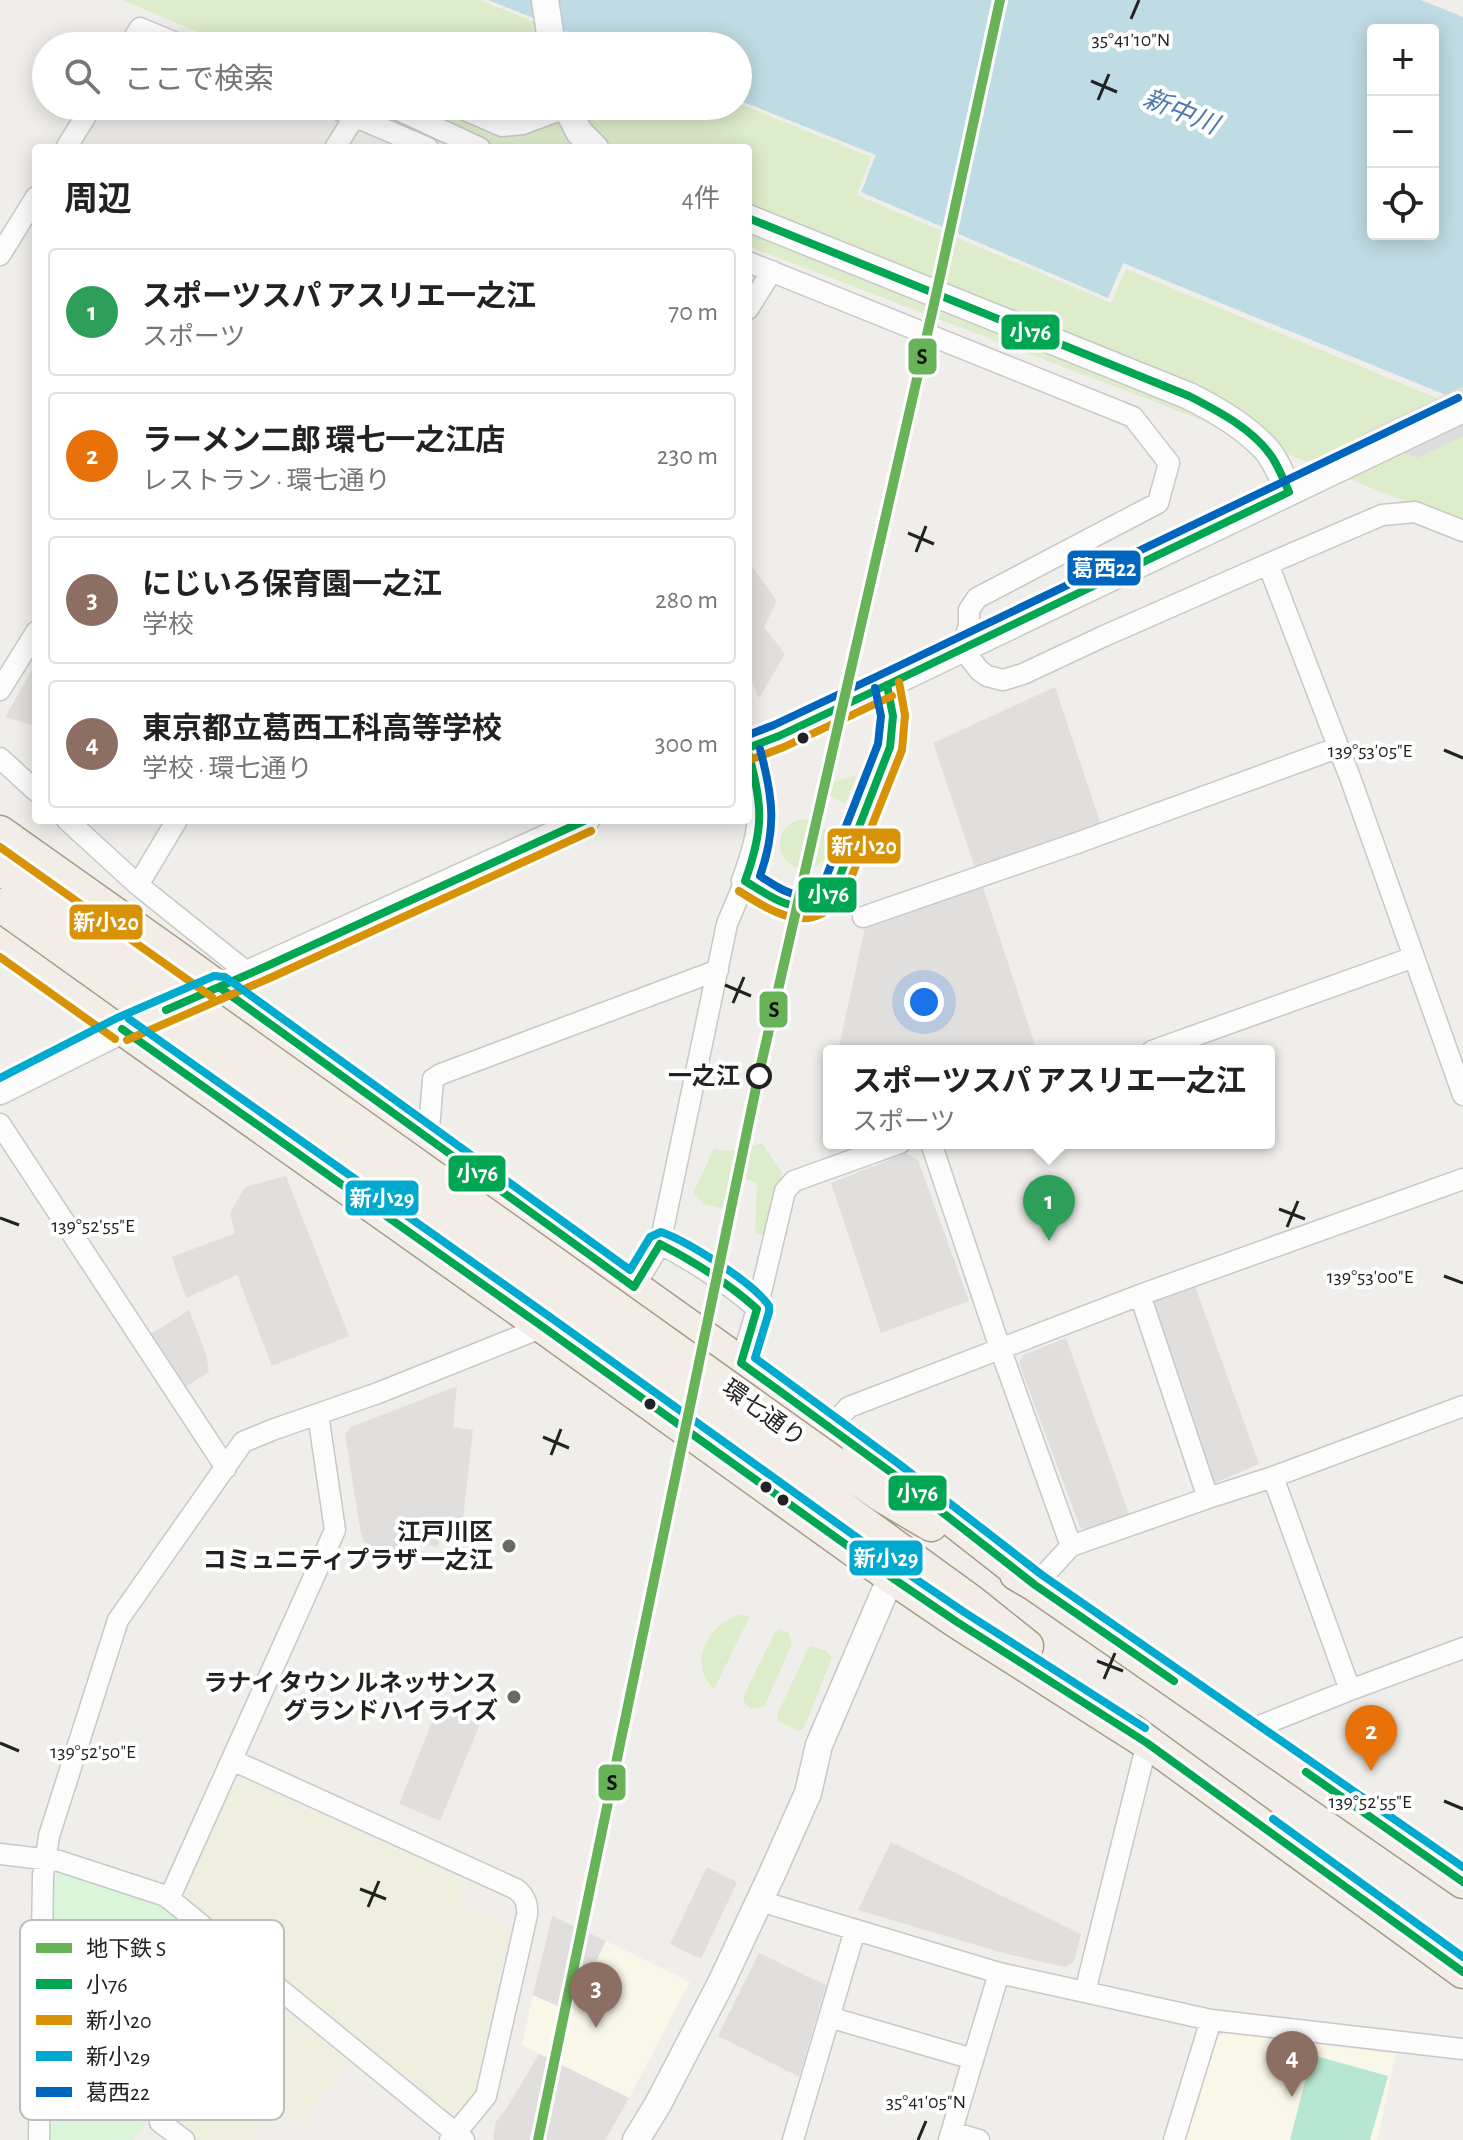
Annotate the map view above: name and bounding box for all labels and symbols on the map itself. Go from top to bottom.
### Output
text: 35°41'10"N [1092,30,1170,50]
water label: 新中川 [1140,84,1225,140]
line badge: 小76 [1000,313,1061,351]
text: 小76 [1009,321,1051,344]
line badge: S [907,337,938,376]
text: S [917,346,928,368]
line badge: 葛西22 [1066,549,1142,587]
text: 葛西22 [1072,557,1136,580]
unlabelled marker [795,730,811,746]
text: 139°53'05"E [1328,741,1413,761]
line badge: 新小20 [826,827,902,865]
text: 新小20 [831,835,897,858]
line badge: 小76 [797,876,858,914]
text: 小76 [807,883,849,906]
line badge: 新小20 [68,903,144,941]
text: 新小20 [73,911,139,934]
your location [904,982,944,1022]
line badge: S [758,990,789,1029]
text: S [769,999,780,1021]
place label: 一之江 [668,1063,740,1089]
marker: 一之江 [747,1064,771,1088]
line badge: 小76 [447,1154,507,1193]
text: 小76 [456,1162,498,1185]
pin: 1 [1023,1175,1075,1241]
line badge: 新小29 [344,1179,420,1217]
text: 新小29 [350,1187,415,1210]
text: 139°52'55"E [51,1216,135,1236]
text: 139°53'00"E [1327,1267,1414,1287]
street label: 環七通り [718,1375,810,1452]
unlabelled marker [642,1396,658,1412]
line badge: 小76 [887,1474,948,1512]
unlabelled marker [758,1479,774,1495]
text: 小76 [896,1482,938,1505]
unlabelled marker [775,1492,791,1508]
place label: 江戸川区 コミュニティプラザ 一之江 [203,1520,493,1573]
marker: 江戸川区 コミュニティプラザ 一之江 [500,1537,518,1555]
line badge: 新小29 [848,1539,924,1577]
text: 新小29 [854,1547,919,1570]
place label: ラナイ タウン ルネッサンス グランドハイライズ [203,1670,498,1724]
marker: ラナイ タウン ルネッサンス グランドハイライズ [505,1688,523,1706]
pin: 2 [1345,1705,1397,1771]
text: 139°52'50"E [50,1742,136,1762]
line badge: S [597,1763,627,1802]
text: S [607,1772,618,1794]
text: 139°52'55"E [1328,1792,1412,1812]
legend [20,1920,284,2120]
text: 地下鉄 S [86,1937,166,1960]
pin: 3 [570,1962,622,2028]
text: 小76 [86,1974,128,1996]
text: 新小20 [86,2009,152,2032]
pin: 4 [1266,2031,1318,2097]
text: 新小29 [86,2045,150,2068]
text: 葛西22 [86,2081,150,2104]
text: 35°41'05"N [886,2092,966,2112]

